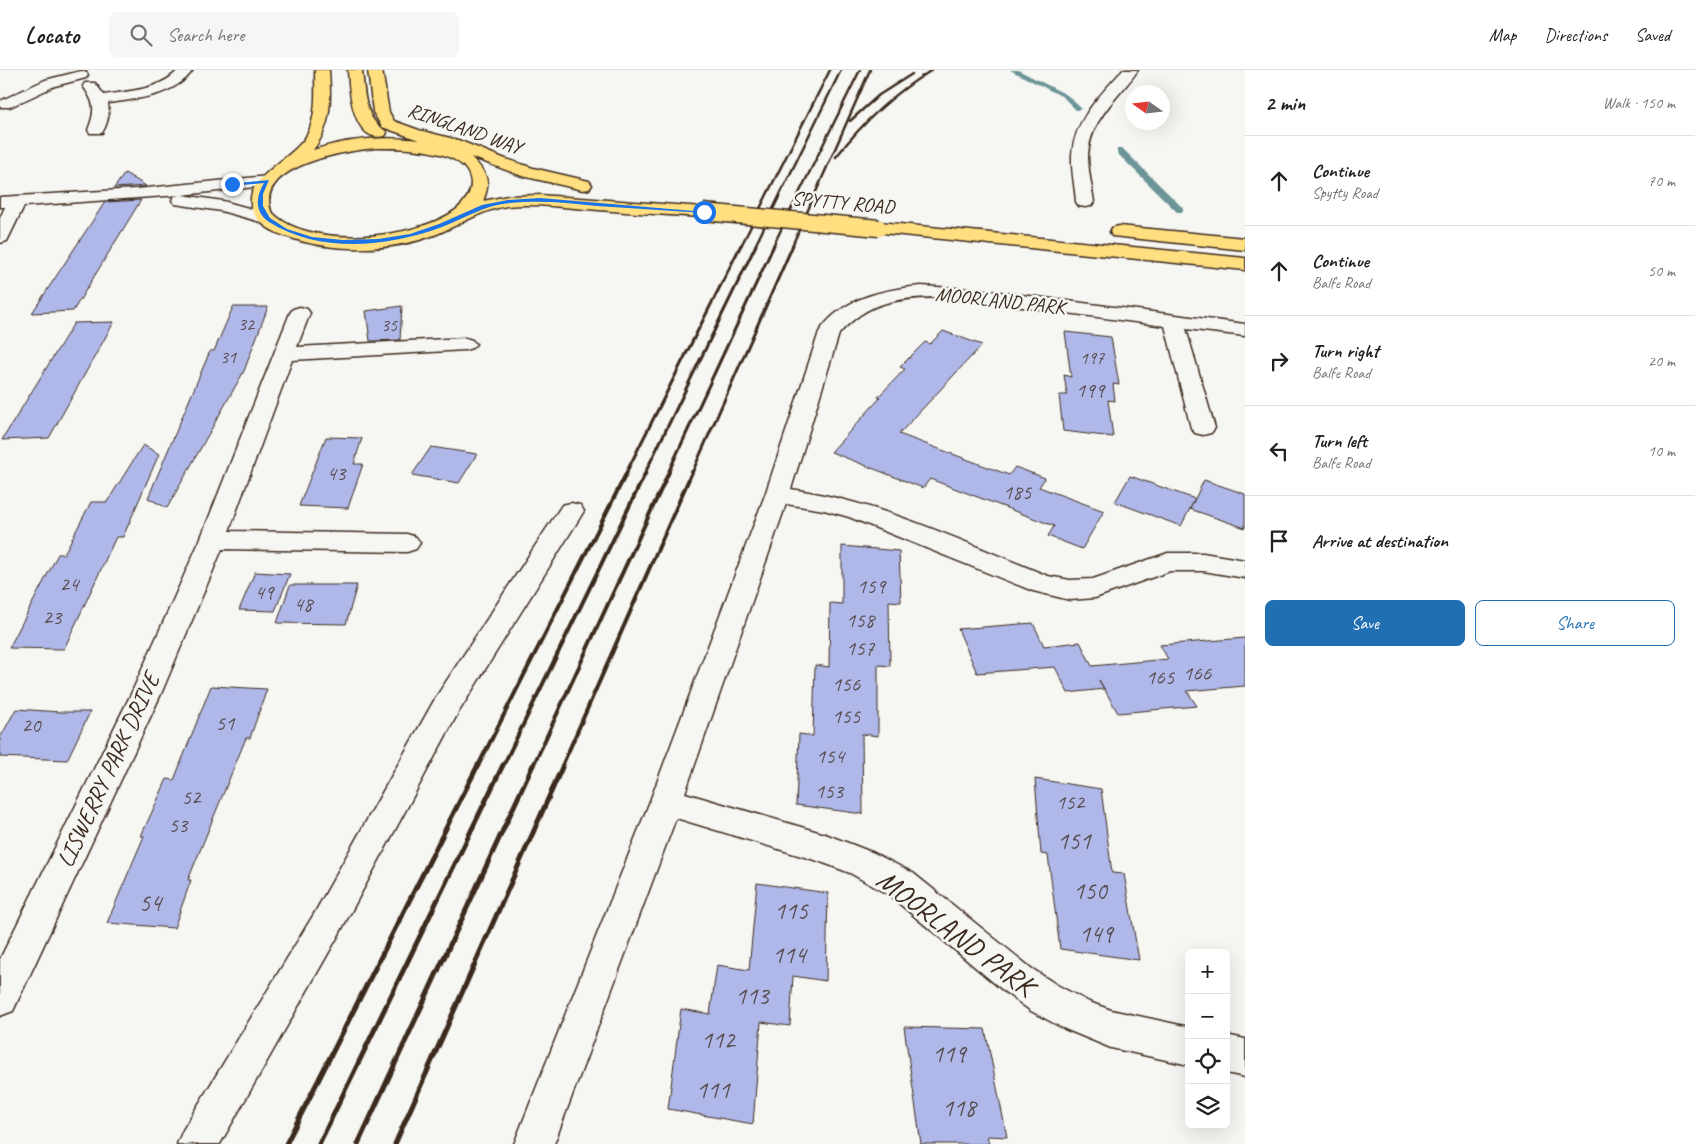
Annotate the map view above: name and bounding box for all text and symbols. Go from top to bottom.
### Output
search box [109,12,459,57]
text: Locato [25,20,79,50]
icon: search [127,21,155,49]
text: Search here [167,23,245,47]
text: Map [1489,24,1516,46]
text: Directions [1544,24,1607,46]
text: Saved [1635,24,1670,46]
north arrow [1125,85,1170,130]
text: 2 min [1265,90,1305,116]
text: Walk · 150 m [1603,93,1675,113]
street label: RINGLAND WAY [404,97,528,161]
text: Continue [1312,159,1369,183]
icon: ahead [1265,167,1293,195]
text: 70 m [1648,171,1675,191]
route end [221,173,244,196]
text: Spytty Road [1312,183,1378,203]
street label: SPYTTY ROAD [790,186,897,220]
route start [693,201,716,224]
text: Continue [1312,249,1369,273]
icon: ahead [1265,257,1293,285]
text: 50 m [1648,261,1675,281]
text: Balfe Road [1312,273,1371,293]
street label: MOORLAND PARK [934,281,1069,320]
house number: 32 [238,313,256,335]
house number: 35 [381,314,398,336]
text: Turn right [1312,339,1379,363]
house number: 31 [220,346,237,368]
house number: 197 [1080,347,1105,369]
icon: right [1265,347,1293,375]
text: 20 m [1648,351,1675,371]
text: Balfe Road [1312,363,1371,383]
house number: 199 [1076,377,1106,403]
text: Turn left [1312,429,1367,453]
icon: left [1265,437,1293,465]
text: 10 m [1648,441,1675,461]
text: Balfe Road [1312,453,1371,473]
house number: 43 [327,460,347,486]
house number: 185 [1003,479,1033,505]
icon: arrive [1265,527,1293,555]
text: Arrive at destination [1312,529,1448,553]
house number: 24 [60,571,81,597]
house number: 159 [857,573,887,599]
house number: 49 [255,579,275,605]
house number: 48 [294,591,315,617]
button: Save [1265,600,1465,646]
button: Share [1475,600,1675,646]
house number: 23 [43,604,63,630]
house number: 158 [846,607,877,633]
house number: 157 [846,635,876,661]
house number: 166 [1183,660,1212,686]
house number: 165 [1146,664,1176,690]
street label: LISWERRY PARK DRIVE [50,666,167,872]
house number: 156 [832,671,861,697]
house number: 155 [832,703,862,729]
house number: 51 [216,710,236,736]
house number: 20 [22,712,42,738]
house number: 154 [816,743,847,769]
house number: 153 [815,778,845,804]
house number: 52 [182,784,202,810]
house number: 152 [1056,789,1086,815]
house number: 53 [169,812,189,838]
house number: 151 [1057,825,1093,857]
street label: MOORLAND PARK [869,861,1046,1007]
house number: 150 [1073,875,1109,907]
house number: 54 [139,887,164,919]
house number: 115 [774,895,810,927]
house number: 149 [1079,918,1115,950]
house number: 114 [772,939,809,971]
map controls [1185,949,1230,1129]
button: + [1185,949,1230,994]
house number: 113 [735,980,771,1012]
button: − [1185,994,1230,1039]
house number: 112 [701,1024,737,1056]
house number: 119 [932,1038,968,1070]
button: locate [1185,1039,1230,1084]
house number: 111 [696,1074,732,1106]
button: layers [1185,1084,1230,1129]
house number: 118 [942,1092,979,1124]

